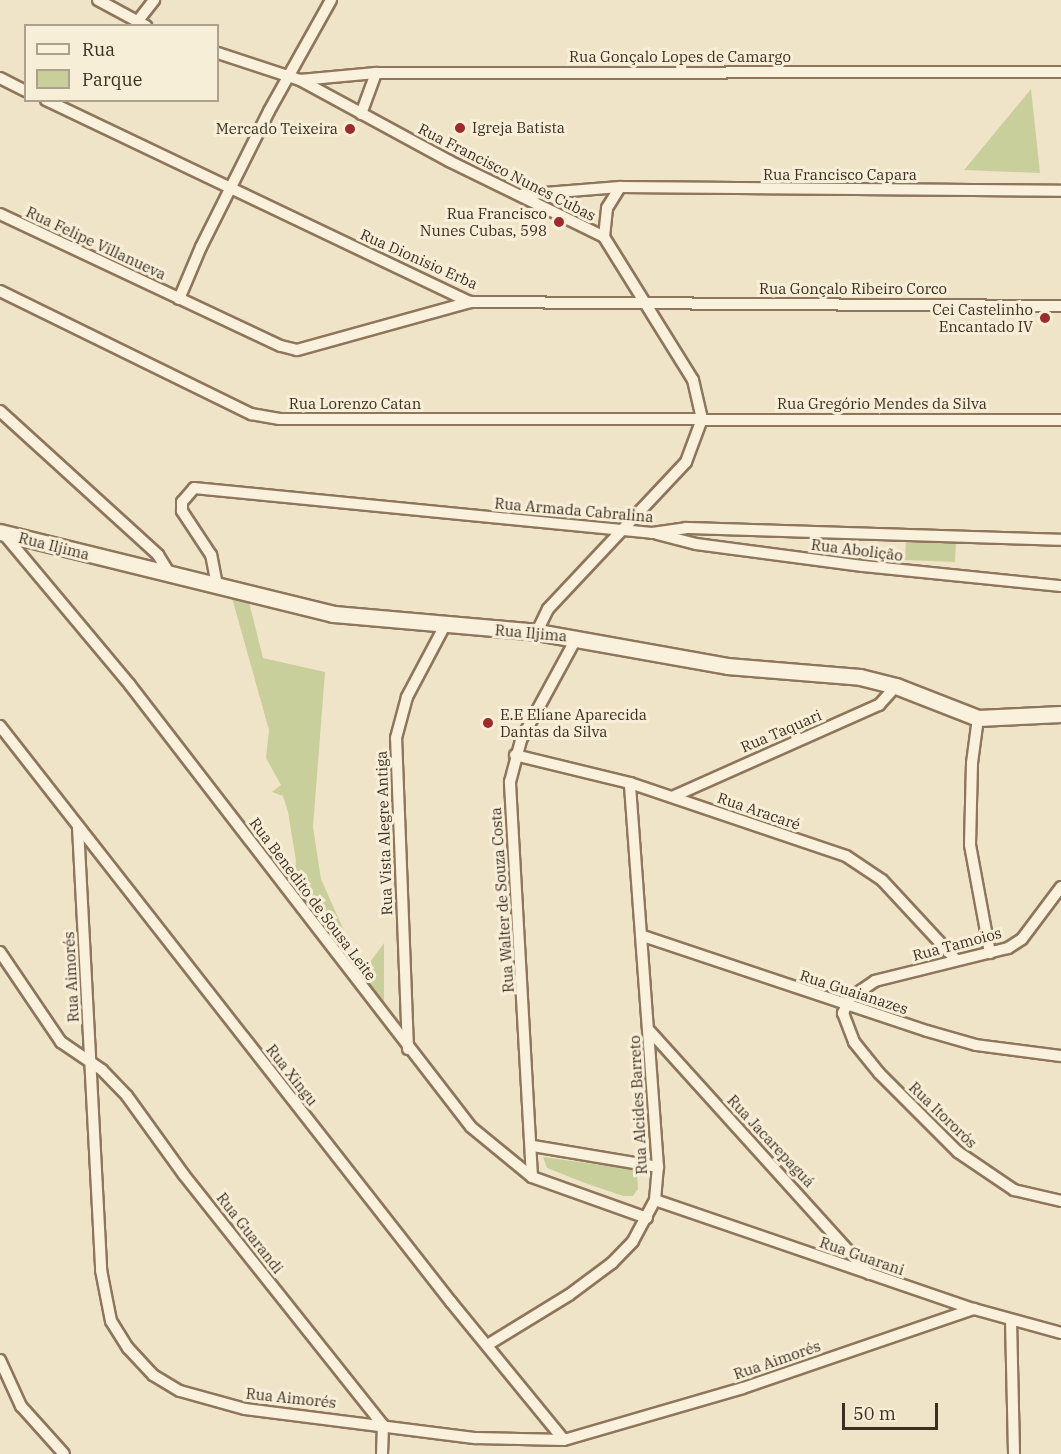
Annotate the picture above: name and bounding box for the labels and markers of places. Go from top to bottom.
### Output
place label: Igreja Batista [472,119,565,137]
place label: Mercado Teixeira [216,120,338,138]
marker: Igreja Batista [453,121,467,135]
marker: Mercado Teixeira [343,122,357,136]
place label: Rua Francisco Nunes Cubas, 598 [420,204,547,239]
marker: Rua Francisco Nunes Cubas, 598 [552,215,566,229]
place label: Cei Castelinho Encantado IV [932,300,1033,335]
marker: Cei Castelinho Encantado IV [1038,311,1052,325]
place label: E.E Eliane Aparecida Dantas da Silva [500,705,647,740]
marker: E.E Eliane Aparecida Dantas da Silva [481,716,495,730]

